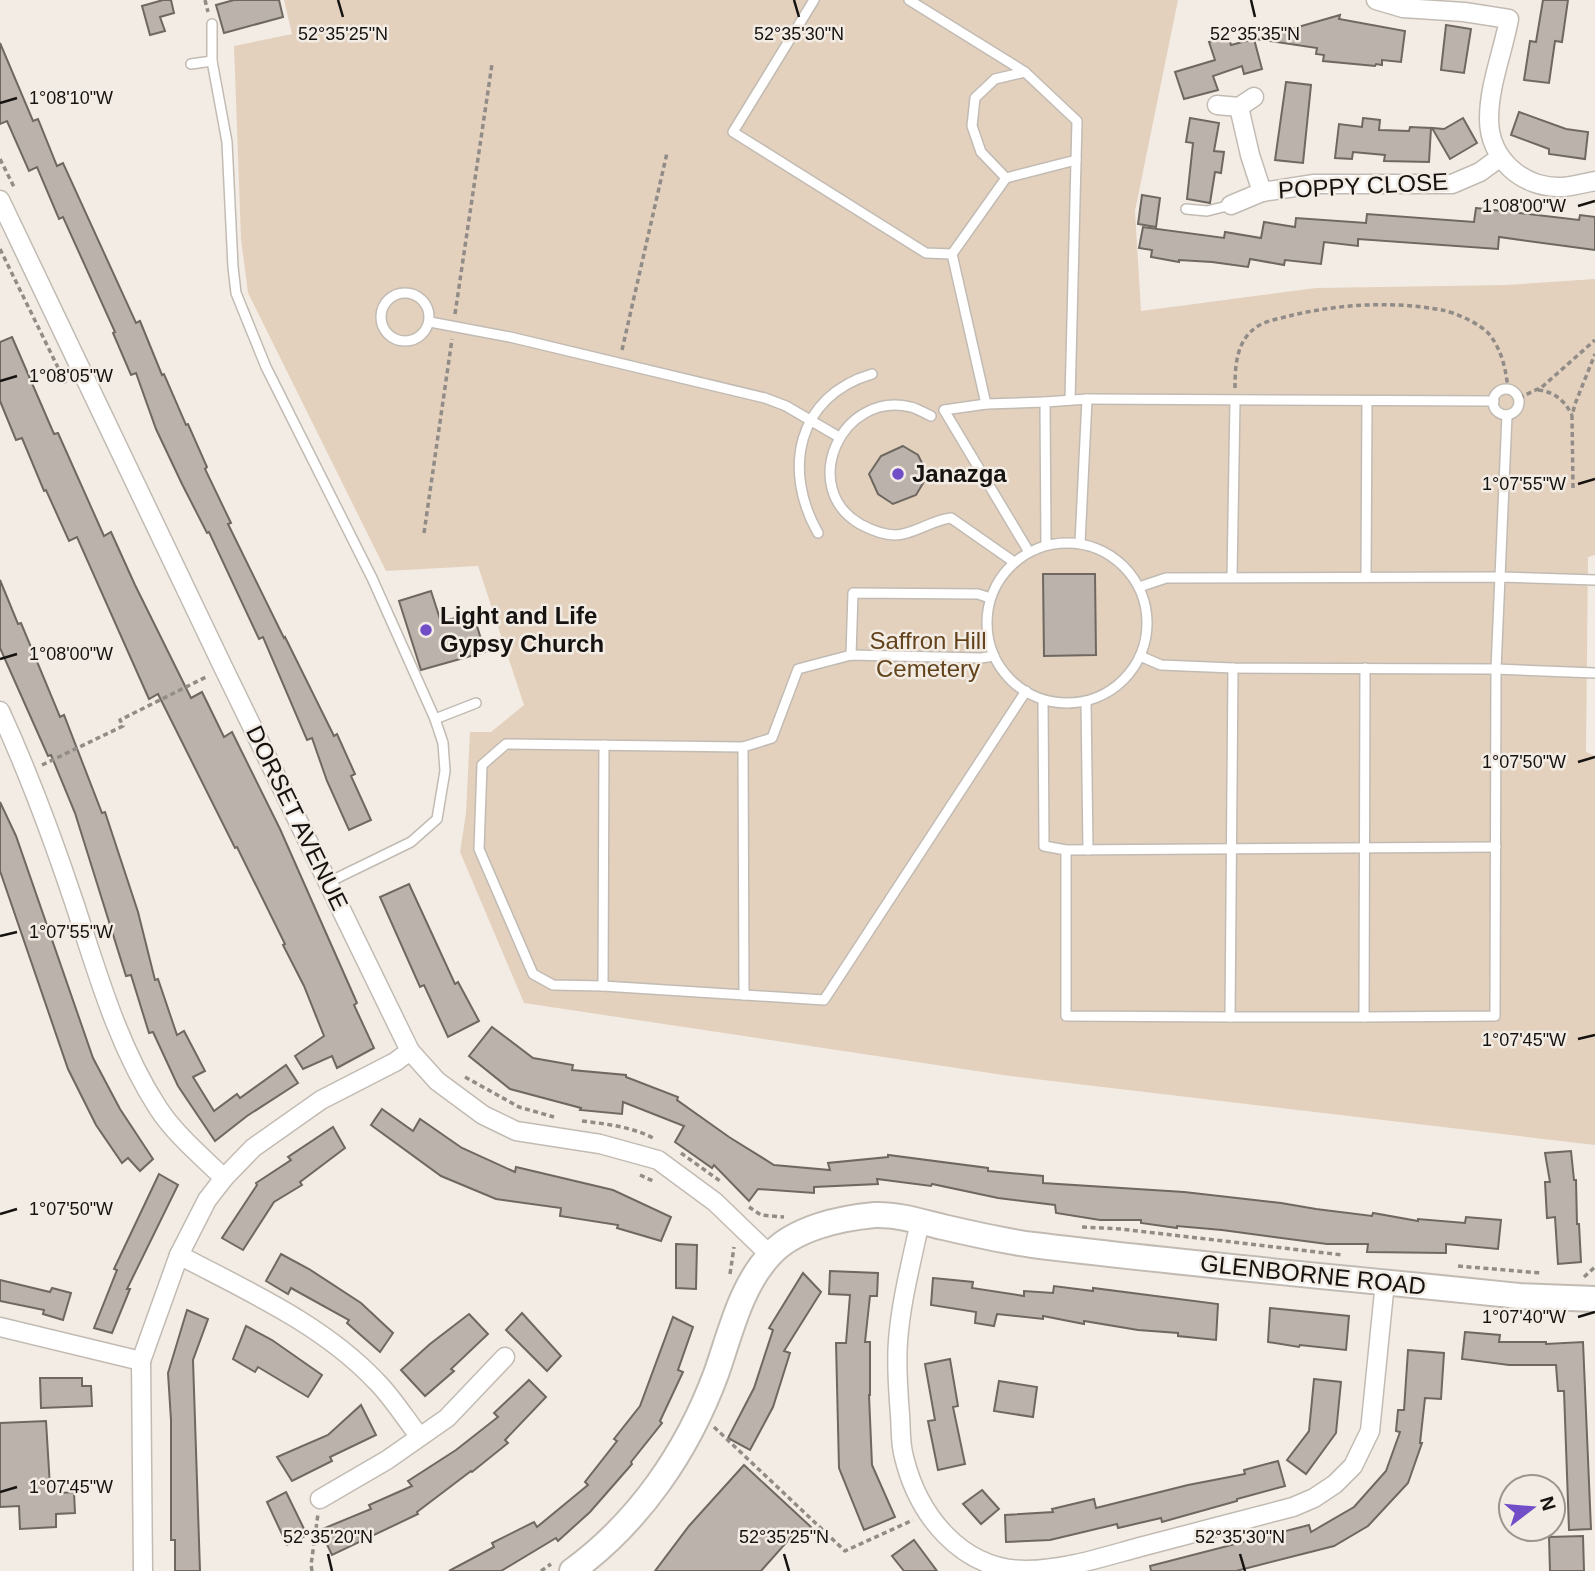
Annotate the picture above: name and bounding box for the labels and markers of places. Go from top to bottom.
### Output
place label: Janazga [912,460,1007,487]
marker: Janazga [890,466,906,482]
place label: Light and Life Gypsy Church [440,602,604,657]
marker: Light and Life Gypsy Church [418,622,434,638]

